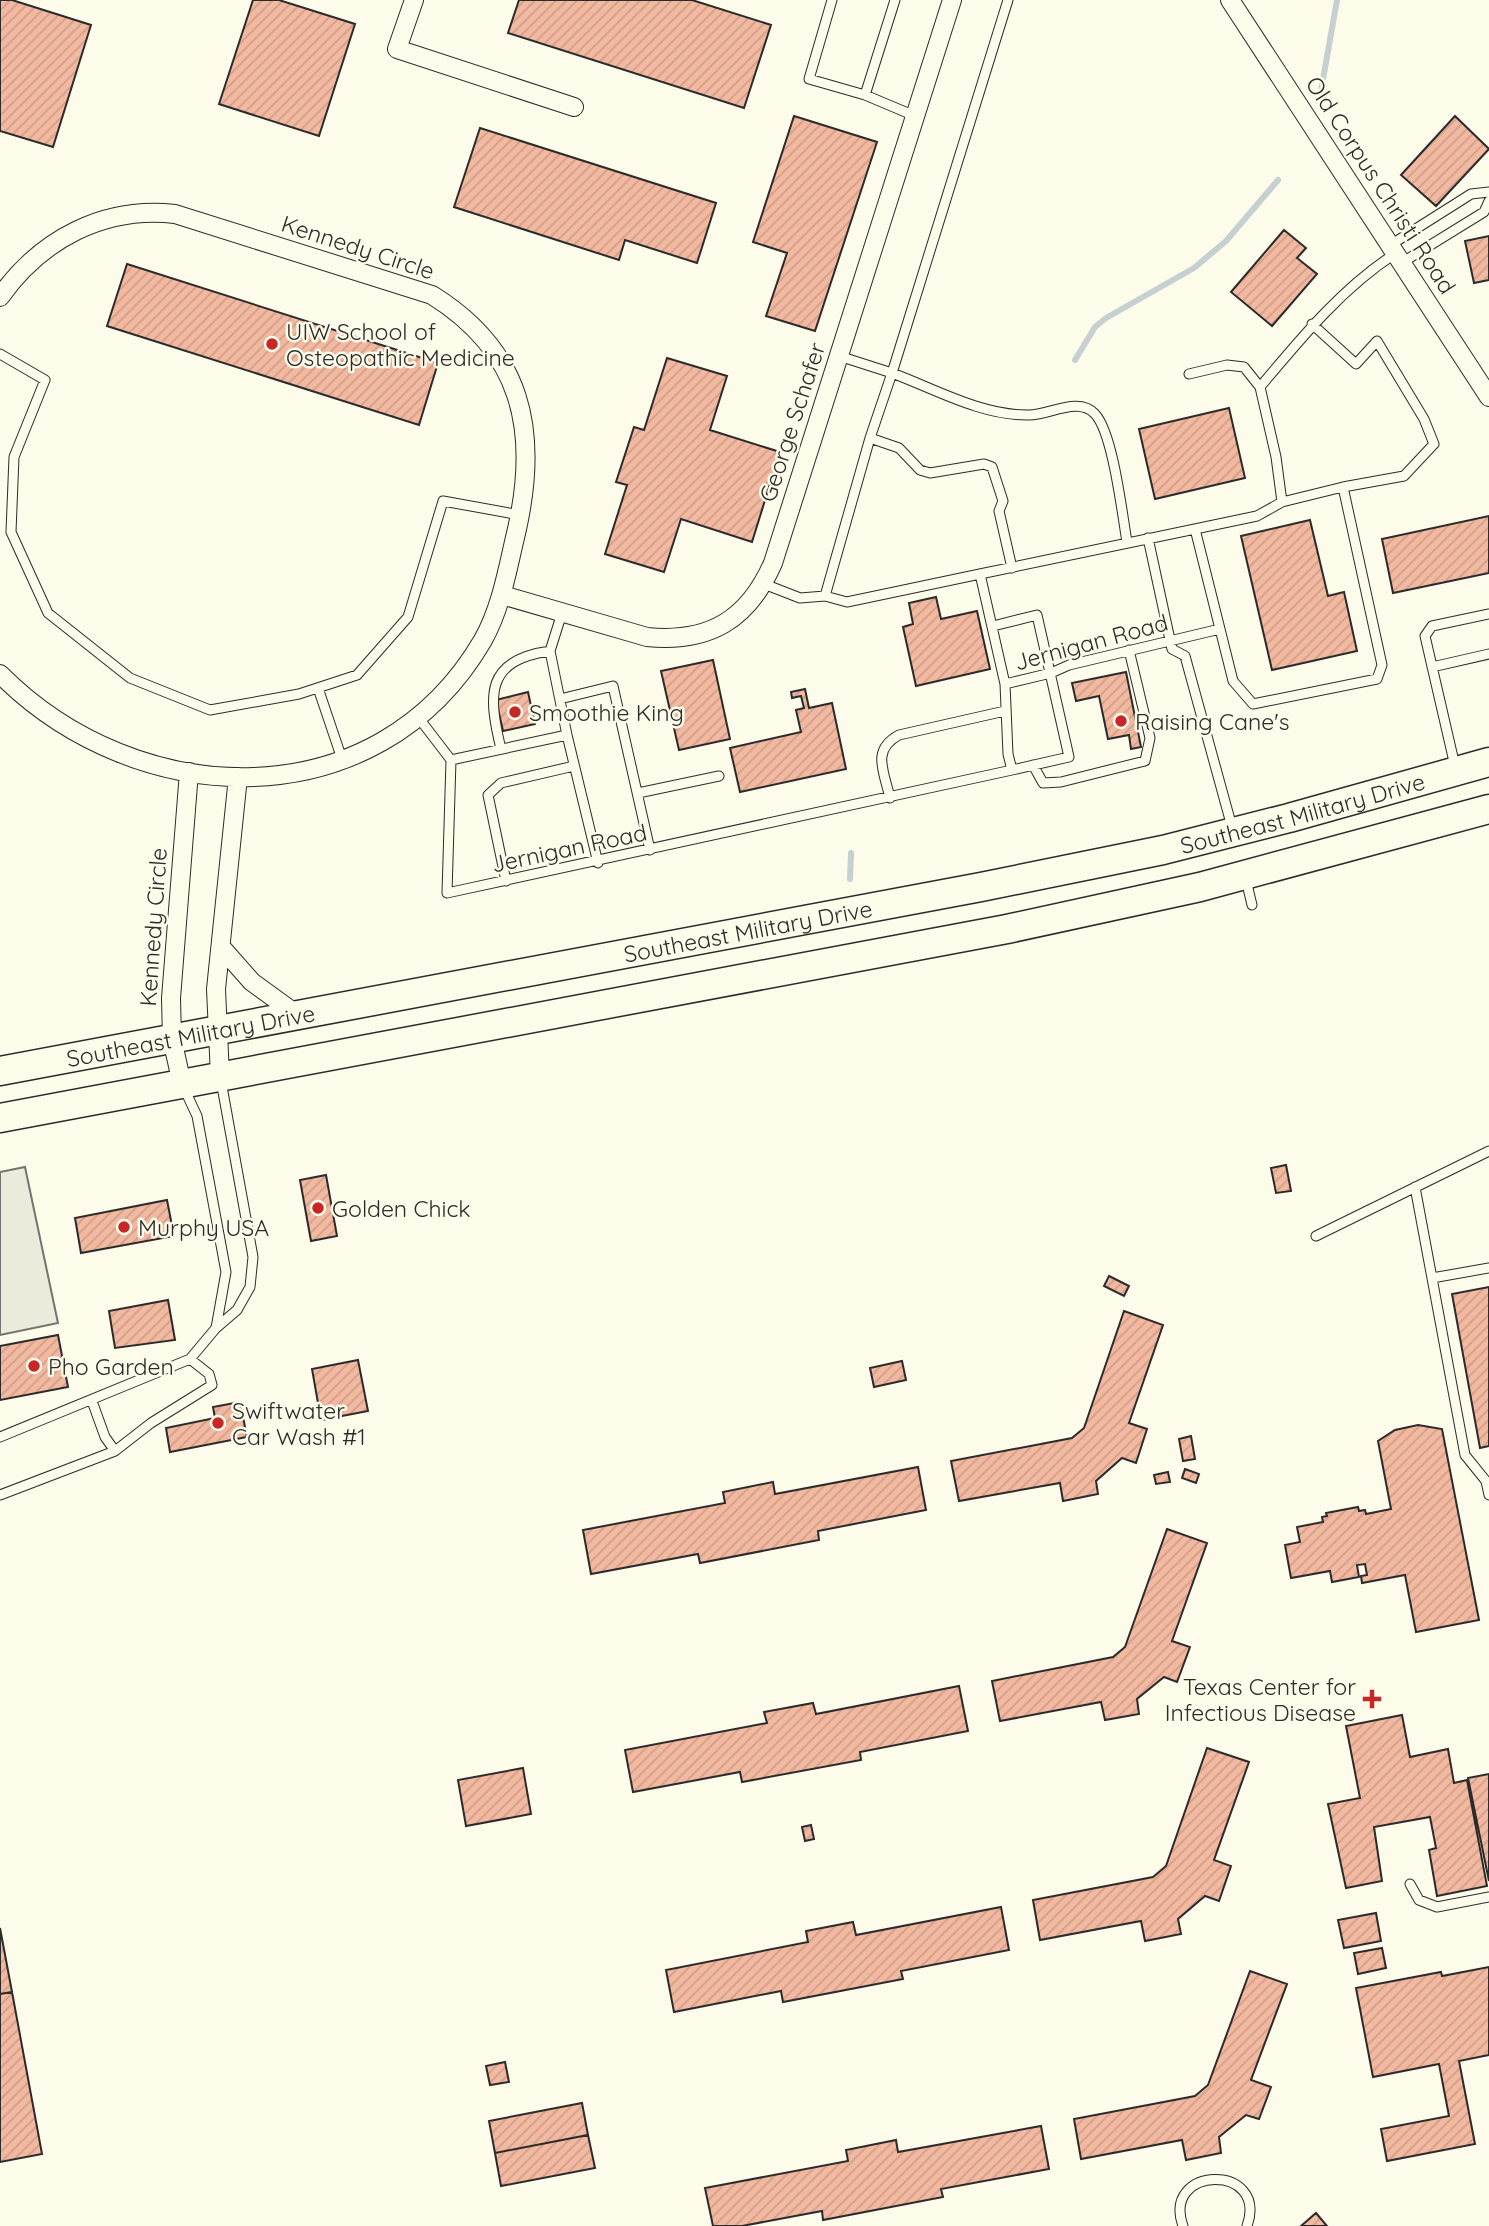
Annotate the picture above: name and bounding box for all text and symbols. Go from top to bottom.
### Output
street label: Old Corpus Christi Road [1300,71,1462,299]
street label: Kennedy Circle [278,209,438,285]
place label: UIW School of Osteopathic Medicine [286,317,515,372]
marker: UIW School of Osteopathic Medicine [264,336,280,352]
street label: George Schafer [753,339,831,505]
street label: Jernigan Road [1011,608,1171,676]
place label: Smoothie King [529,698,684,727]
marker: Smoothie King [507,704,523,720]
place label: Raising Cane's [1135,707,1289,736]
marker: Raising Cane's [1113,713,1129,729]
street label: Southeast Military Drive [1177,766,1428,860]
street label: Jernigan Road [489,817,649,879]
street label: Kennedy Circle [133,847,173,1007]
street label: Southeast Military Drive [621,893,875,968]
street label: Southeast Military Drive [64,998,317,1073]
place label: Golden Chick [332,1194,471,1223]
marker: Golden Chick [310,1200,326,1216]
place label: Murphy USA [138,1213,269,1242]
marker: Murphy USA [116,1219,132,1235]
place label: Pho Garden [48,1352,174,1381]
marker: Pho Garden [26,1358,42,1374]
place label: Swiftwater Car Wash #1 [232,1396,366,1451]
marker: Swiftwater Car Wash #1 [210,1415,226,1431]
place label: Texas Center for Infectious Disease [1165,1672,1356,1727]
marker: Texas Center for Infectious Disease [1362,1689,1382,1709]

